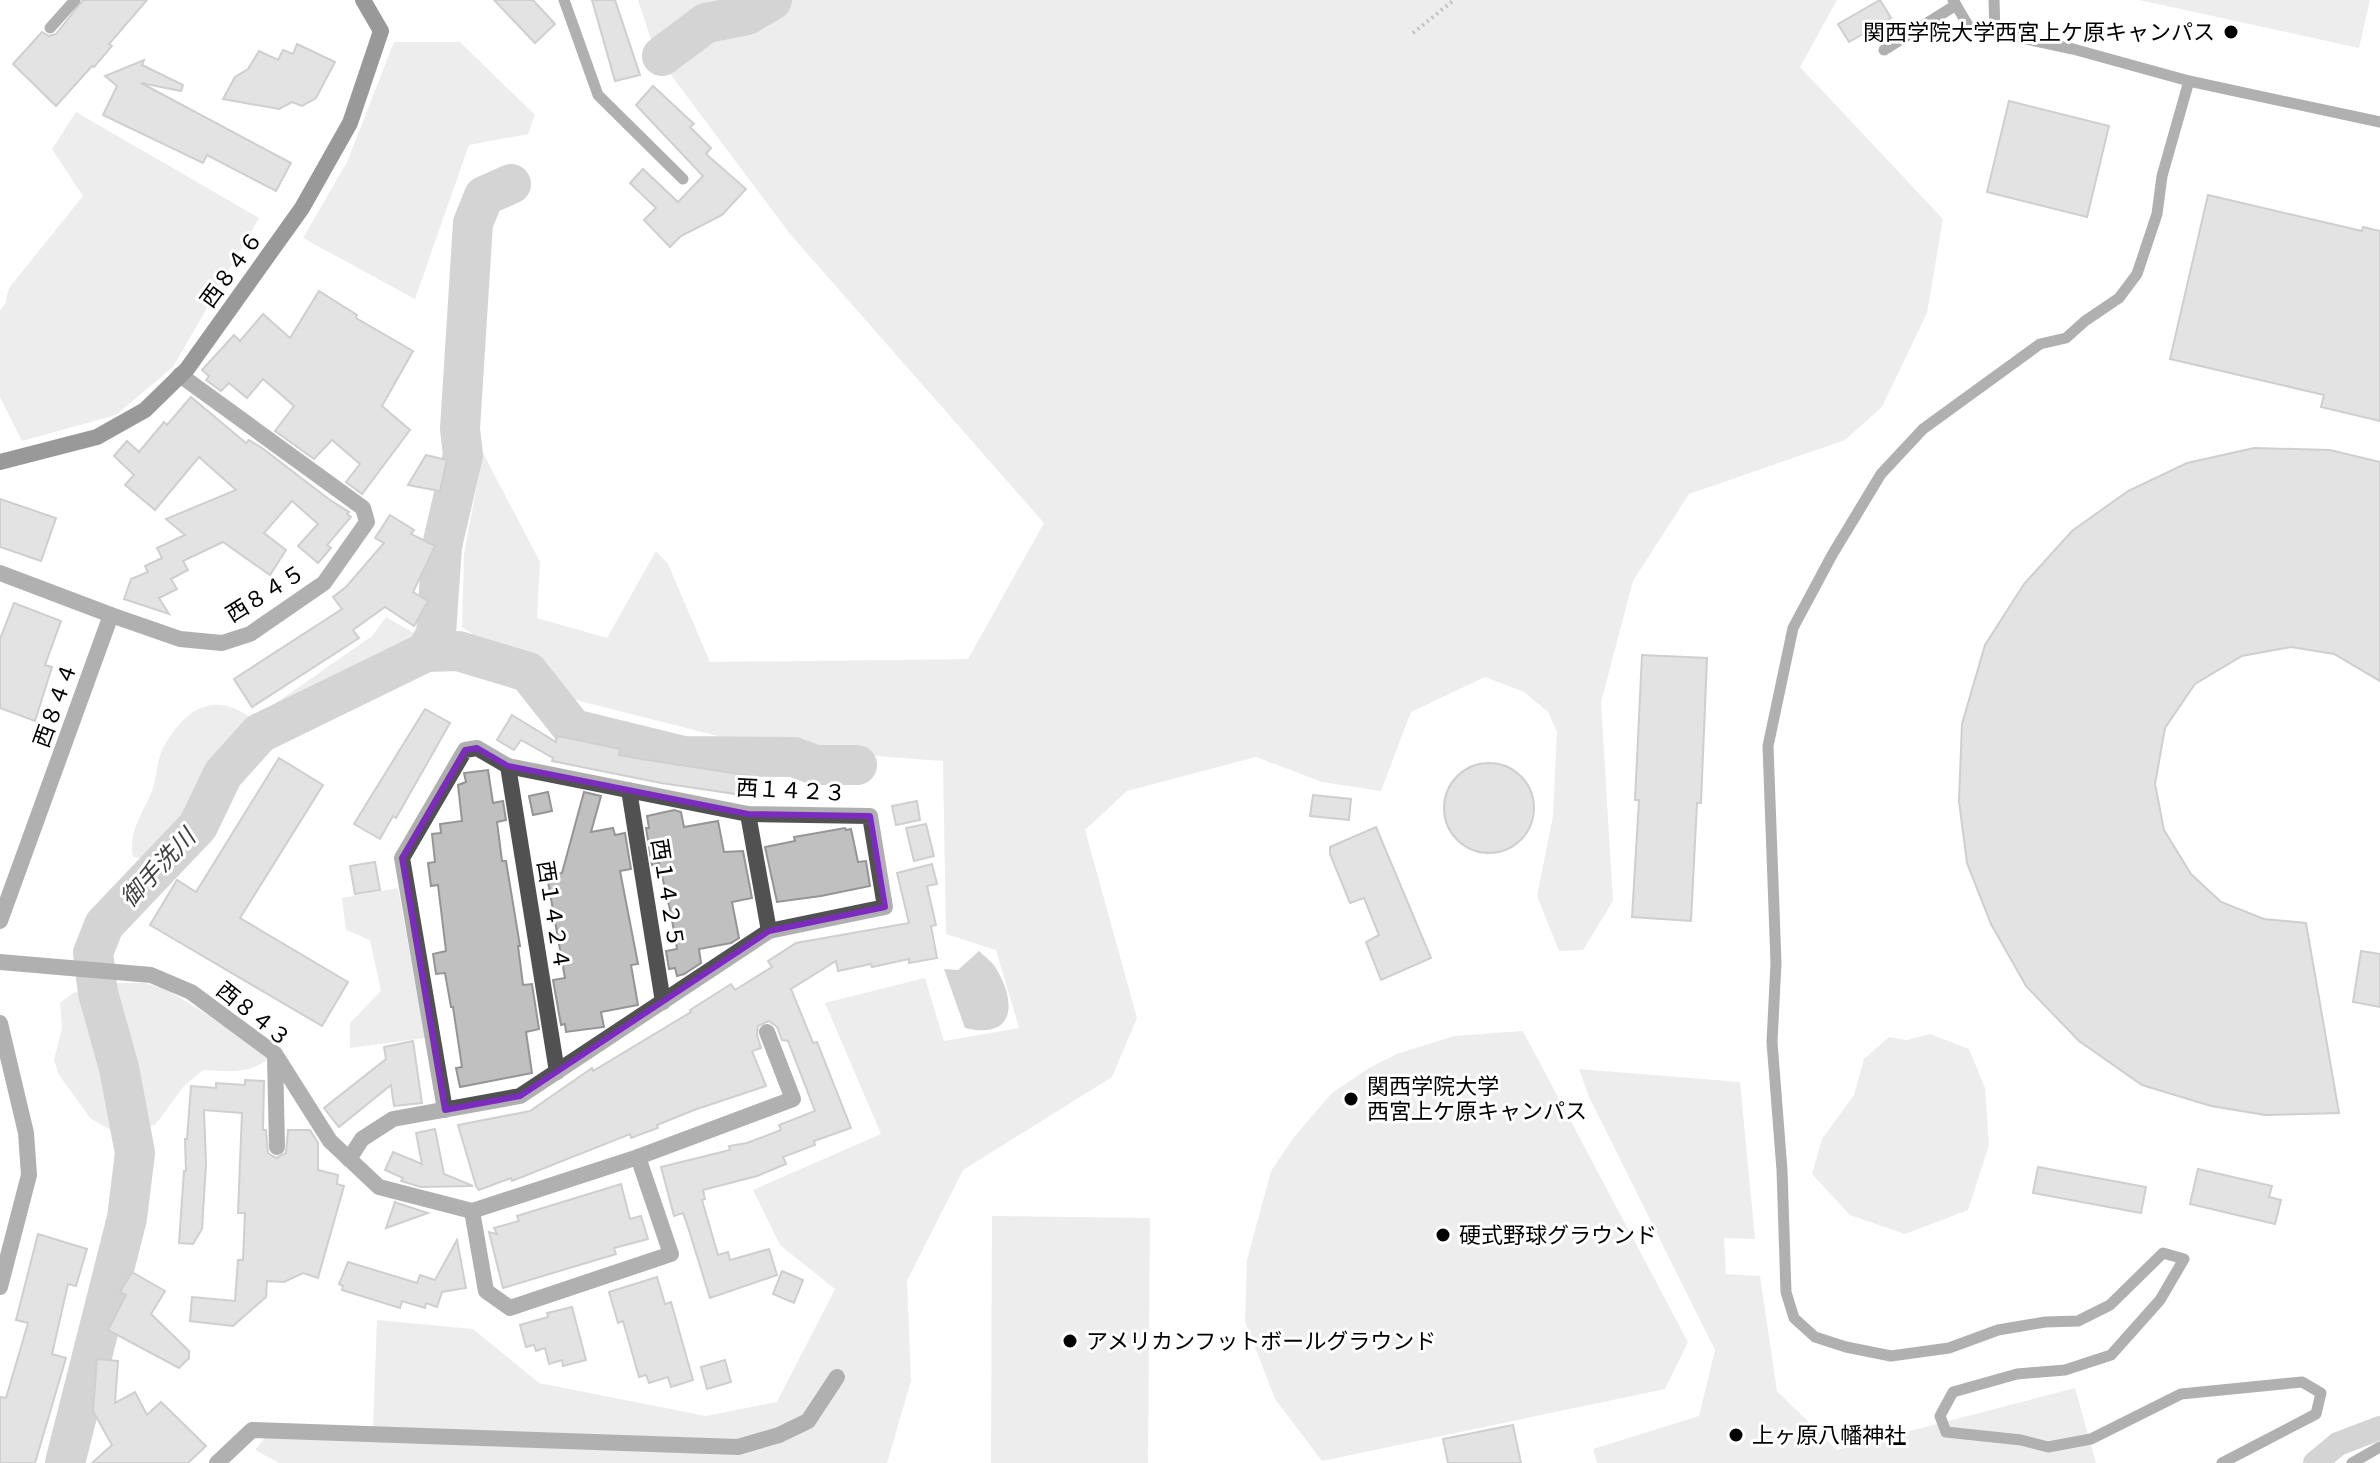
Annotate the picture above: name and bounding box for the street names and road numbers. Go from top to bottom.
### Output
street label: 西８４６ [193,225,270,314]
street label: 西８４５ [220,557,311,630]
street label: 西８４４ [26,659,85,752]
street label: 西１４２３ [735,772,847,809]
street label: 西１４２５ [644,836,691,950]
street label: 西１４２４ [530,858,577,972]
street label: 西８４３ [210,975,298,1054]

